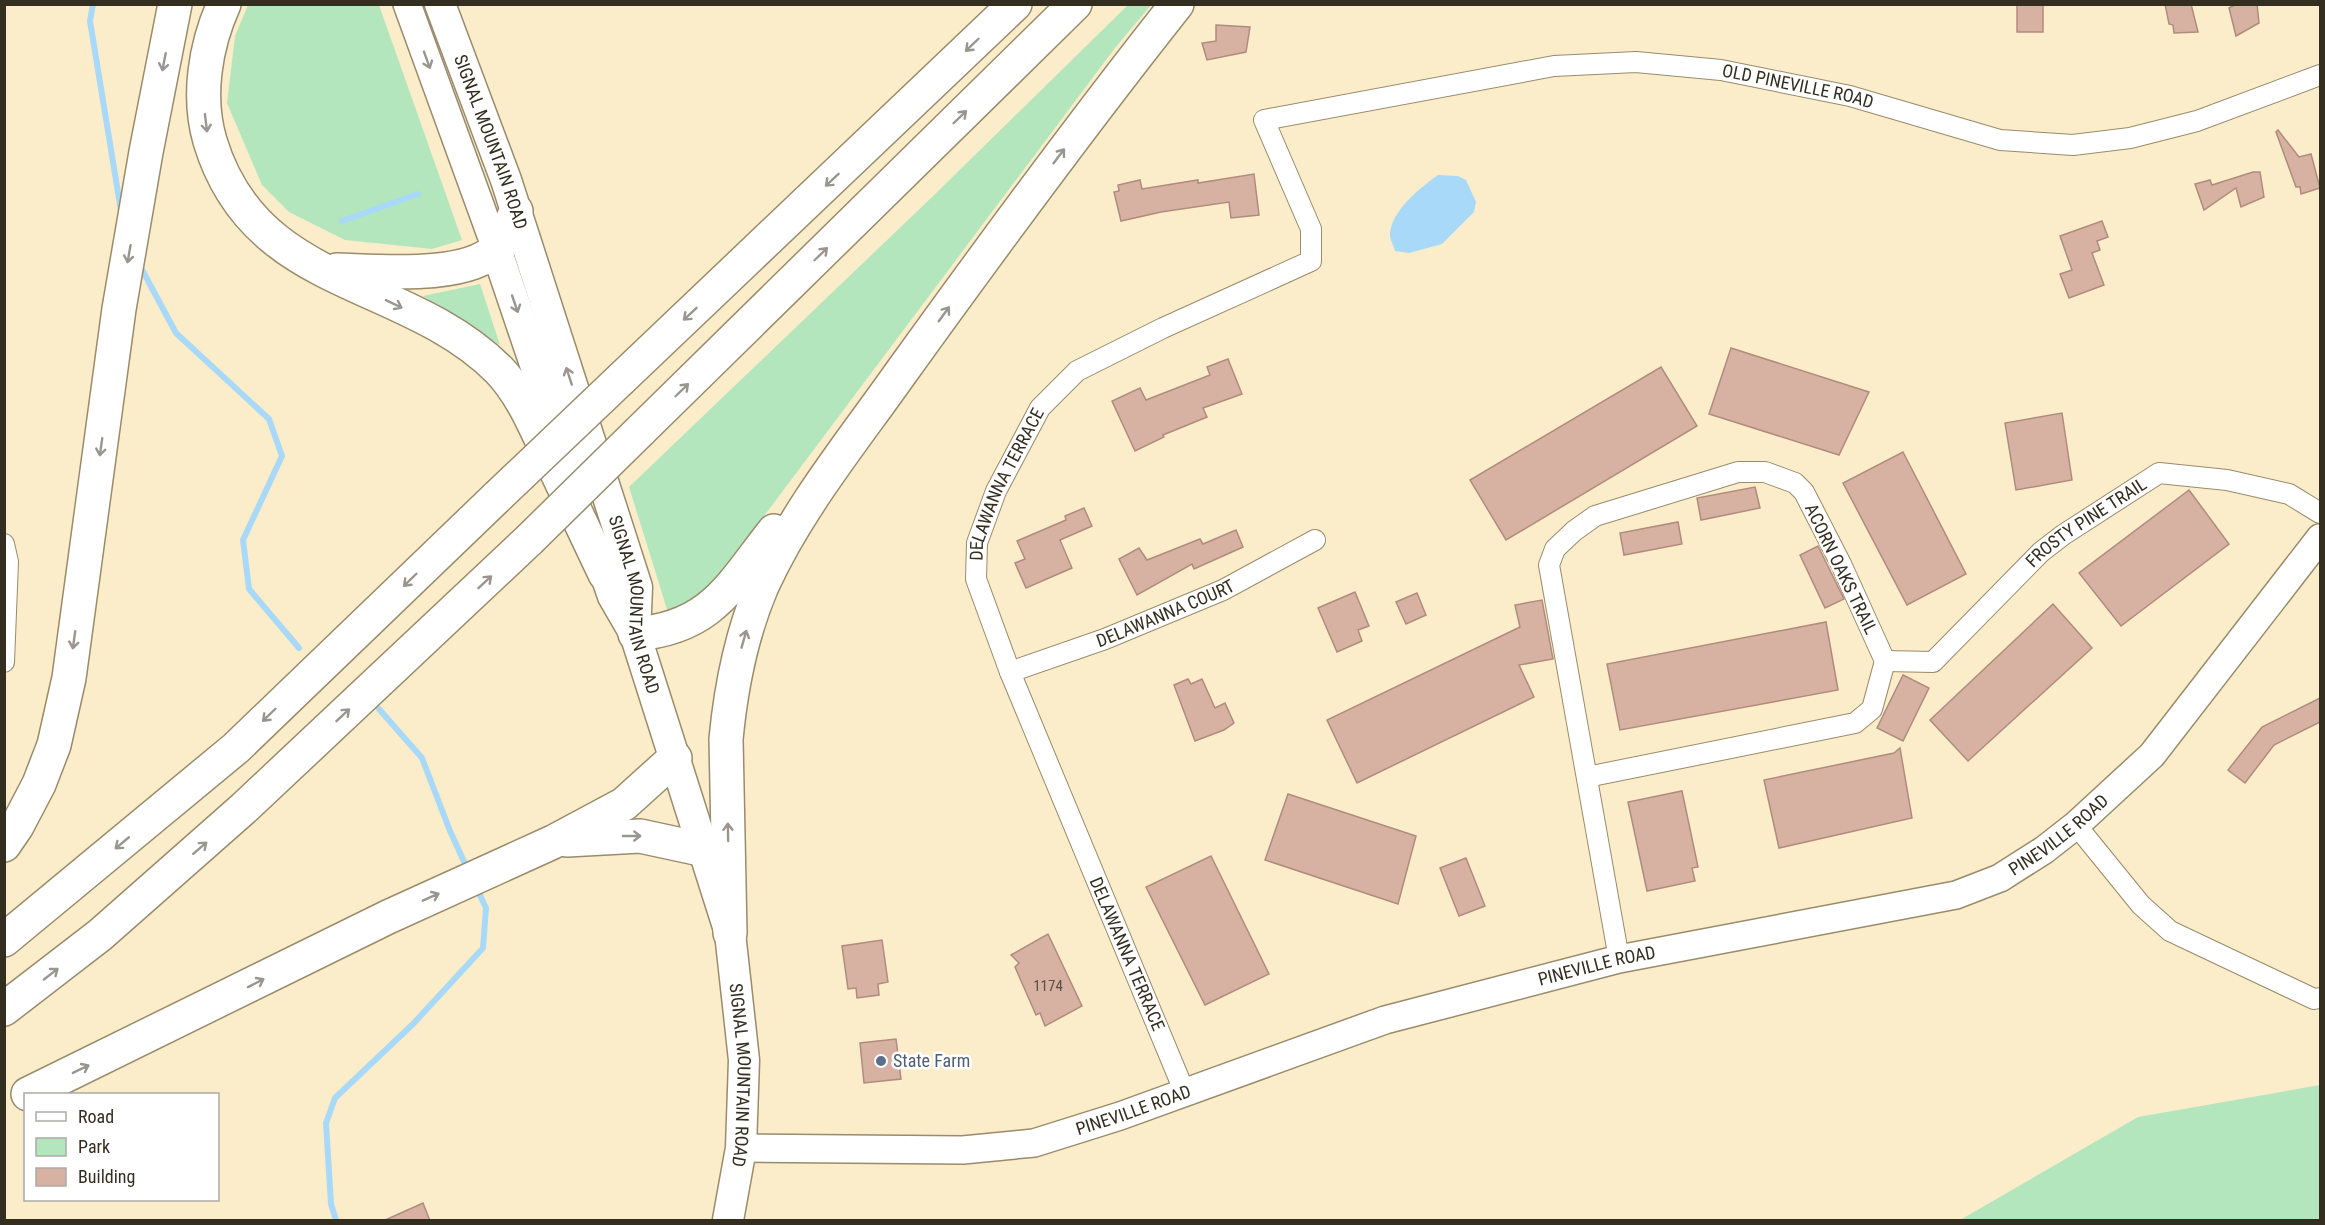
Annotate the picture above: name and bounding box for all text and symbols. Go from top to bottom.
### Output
one-way arrow [965,38,980,52]
one-way arrow [422,50,433,68]
one-way arrow [158,52,169,71]
street label: SIGNAL MOUNTAIN ROAD [450,52,532,232]
street label: OLD PINEVILLE ROAD [1721,60,1876,112]
one-way arrow [953,110,968,125]
one-way arrow [201,112,212,132]
one-way arrow [1053,149,1065,165]
one-way arrow [824,173,839,187]
one-way arrow [123,243,134,263]
one-way arrow [814,246,829,261]
one-way arrow [510,294,521,313]
one-way arrow [385,299,403,310]
one-way arrow [938,306,950,322]
one-way arrow [683,307,698,321]
one-way arrow [563,367,574,386]
one-way arrow [674,383,689,398]
street label: DELAWANNA TERRACE [966,404,1048,561]
one-way arrow [95,436,106,456]
street label: FROSTY PINE TRAIL [2021,473,2150,571]
street label: ACORN OAKS TRAIL [1801,500,1882,638]
street label: SIGNAL MOUNTAIN ROAD [605,513,664,697]
one-way arrow [403,573,418,587]
one-way arrow [477,574,492,589]
street label: DELAWANNA COURT [1093,575,1238,651]
one-way arrow [69,629,80,649]
one-way arrow [739,630,750,649]
one-way arrow [262,708,277,723]
one-way arrow [335,708,350,723]
street label: PINEVILLE ROAD [2005,790,2112,880]
one-way arrow [722,823,734,843]
one-way arrow [622,830,642,842]
one-way arrow [114,837,130,850]
one-way arrow [192,841,207,855]
street label: DELAWANNA TERRACE [1086,874,1169,1034]
one-way arrow [422,891,440,902]
street label: PINEVILLE ROAD [1536,941,1657,990]
one-way arrow [42,967,58,980]
one-way arrow [247,977,264,989]
house number: 1174 [1033,977,1063,995]
street label: SIGNAL MOUNTAIN ROAD [726,982,755,1169]
place label: State Farm [893,1050,970,1071]
marker: State Farm [874,1054,888,1068]
one-way arrow [71,1063,89,1074]
street label: PINEVILLE ROAD [1073,1080,1194,1139]
legend [24,1093,219,1201]
text: Road [78,1106,114,1127]
text: Park [78,1136,110,1157]
text: Building [78,1166,135,1187]

